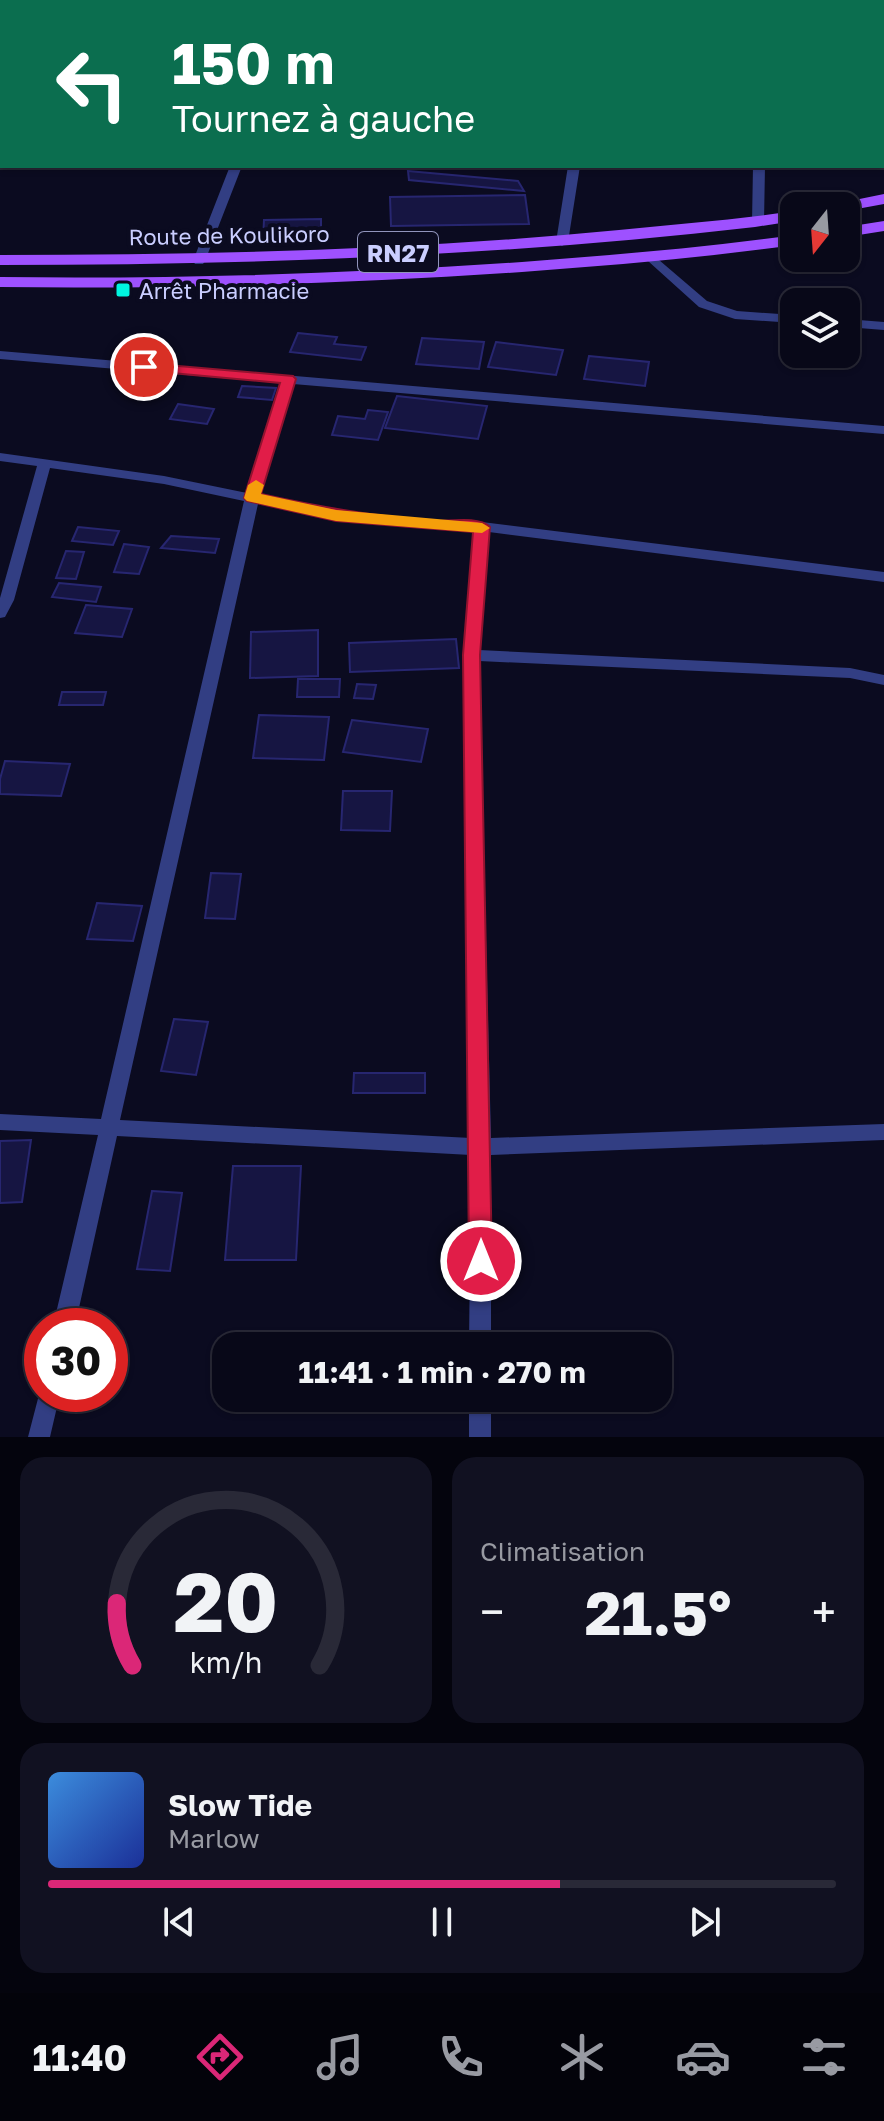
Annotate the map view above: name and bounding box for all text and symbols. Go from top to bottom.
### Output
text: 150 m [172,29,334,96]
icon: left [40,32,144,136]
text: Tournez à gauche [172,97,475,140]
north arrow [780,192,860,272]
map controls [780,192,860,368]
street label: Route de Koulikoro [128,220,330,250]
road number: RN27 [358,232,438,272]
place label: Arrêt Pharmacie [139,277,309,304]
marker: Arrêt Pharmacie [114,281,132,299]
button: layers [780,288,860,368]
pin [110,333,178,401]
icon: arrive [122,345,166,389]
position arrow [439,1219,523,1303]
speed limit sign: 30 [24,1308,128,1412]
text: 11:41 · 1 min · 270 m [298,1354,586,1390]
text: Climatisation [480,1536,645,1567]
text: 20 [174,1550,278,1650]
text: 21.5° [585,1576,731,1648]
text: − [480,1585,504,1638]
text: + [812,1585,836,1638]
text: km/h [190,1645,262,1679]
text: Slow Tide [168,1787,312,1823]
text: Marlow [168,1823,260,1854]
icon: previous [157,1900,201,1944]
icon: pause [420,1900,464,1944]
icon: next [683,1900,727,1944]
icon: directions [192,2029,248,2085]
icon: music [312,2029,368,2085]
icon: phone [433,2029,489,2085]
icon: climate [554,2029,610,2085]
icon: car [675,2029,731,2085]
icon: filters [796,2029,852,2085]
text: 11:40 [32,2036,127,2079]

